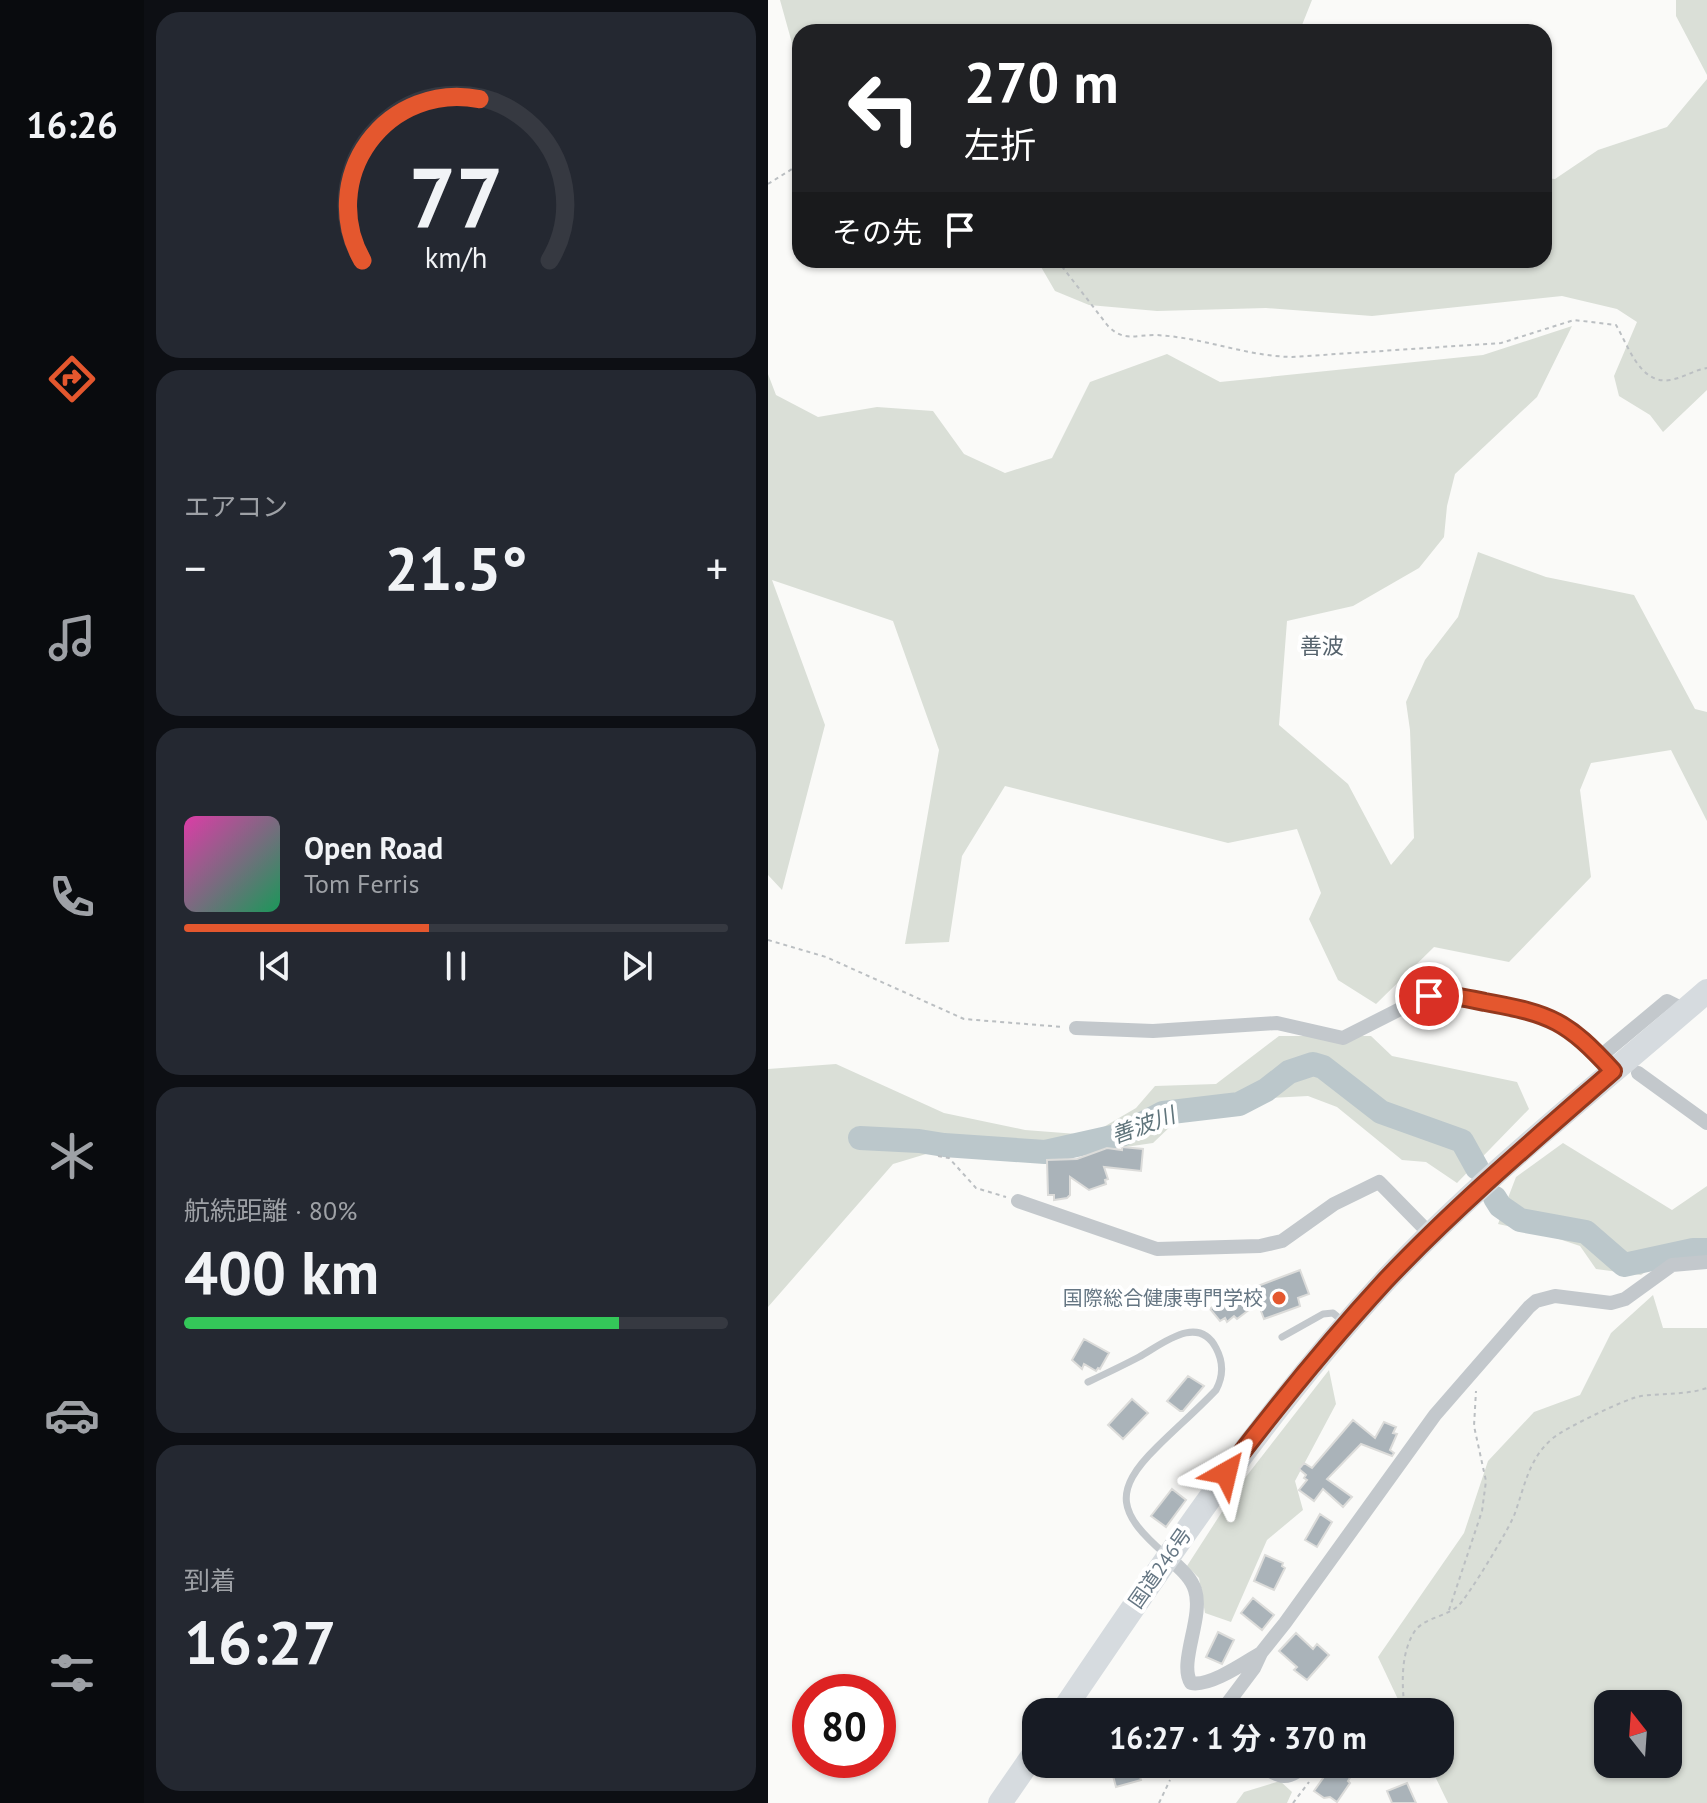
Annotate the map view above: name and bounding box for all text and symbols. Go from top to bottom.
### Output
text: 270 m [964,46,1119,118]
icon: left [832,56,936,160]
text: 16:26 [26,101,118,148]
text: 左折 [964,121,1036,168]
text: 77 [409,142,503,250]
icon: arrive [938,208,982,252]
text: その先 [832,212,922,251]
text: km/h [425,239,487,276]
icon: directions [44,351,100,407]
text: エアコン [184,490,288,523]
text: 21.5° [384,529,528,607]
text: − [184,539,206,596]
text: + [706,539,728,596]
icon: music [44,610,100,666]
district label: 善波 [1300,632,1344,660]
text: Open Road [304,828,443,867]
text: Tom Ferris [304,867,419,900]
icon: phone [44,869,100,925]
icon: previous [253,944,297,988]
icon: pause [434,944,478,988]
icon: next [615,944,659,988]
pin [1395,962,1463,1030]
icon: arrive [1407,974,1451,1018]
water label: 善波川 [1107,1100,1181,1149]
icon: climate [44,1128,100,1184]
text: 航続距離 · 80% [184,1194,357,1227]
text: 400 km [184,1233,379,1311]
place label: 国際総合健康専門学校 [1063,1285,1263,1311]
marker: 国際総合健康専門学校 [1270,1289,1288,1307]
icon: car [44,1387,100,1443]
position arrow [1184,1431,1268,1515]
street label: 国道246号 [1123,1523,1197,1613]
text: 到着 [184,1564,236,1597]
text: 16:27 [184,1603,336,1681]
icon: filters [44,1645,100,1701]
speed limit sign: 80 [792,1674,896,1778]
north arrow [1594,1690,1682,1778]
map controls [1594,1690,1682,1778]
text: 16:27 · 1 分 · 370 m [1109,1718,1367,1757]

